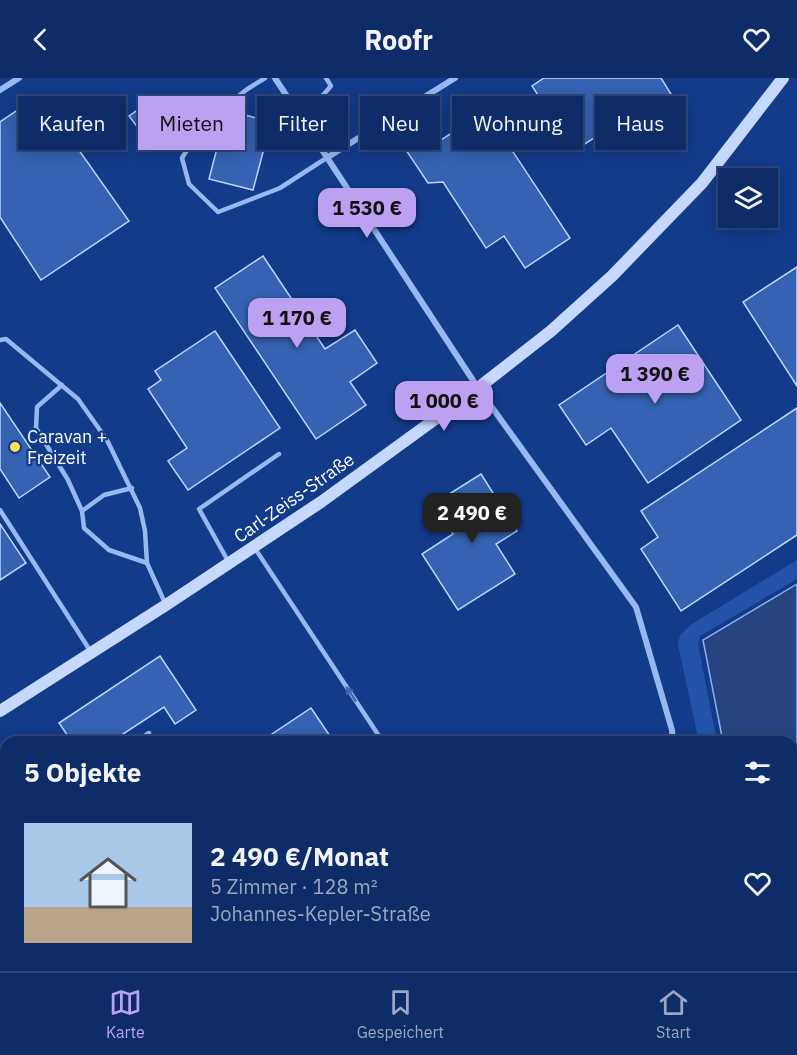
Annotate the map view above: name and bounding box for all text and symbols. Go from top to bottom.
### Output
text: Roofr [364,22,433,57]
icon: back [24,23,57,56]
icon: heart [740,23,773,56]
chip: Kaufen [18,96,126,150]
chip: Mieten [138,96,245,150]
chip: Filter [257,96,348,150]
chip: Neu [360,96,440,150]
chip: Wohnung [452,96,583,150]
chip: Haus [595,96,686,150]
map controls [718,168,778,228]
button: layers [718,168,778,228]
pin: 1 530 € [312,188,422,239]
text: 1 530 € [332,194,402,221]
pin: 1 170 € [242,298,352,349]
text: 1 170 € [262,304,332,331]
pin: 1 390 € [600,354,710,405]
text: 1 390 € [620,360,690,387]
pin: 1 000 € [389,381,499,432]
text: 1 000 € [409,387,479,414]
place label: Caravan + Freizeit [27,425,107,469]
marker: Caravan + Freizeit [8,440,22,454]
street label: Carl-Zeiss-Straße [229,447,358,548]
pin: 2 490 € [417,493,527,544]
text: 2 490 € [437,499,507,526]
one-way arrow [346,686,357,702]
text: 5 Objekte [24,755,141,789]
icon: filters [741,756,774,789]
text: 2 490 €/Monat [210,839,389,873]
icon: home [72,847,144,919]
icon: heart [741,867,774,900]
text: 5 Zimmer · 128 m² [210,873,378,900]
text: Johannes-Kepler-Straße [210,900,431,927]
tab: Karte [106,986,145,1042]
tab: Gespeichert [357,986,444,1042]
tab: Start [656,986,691,1042]

